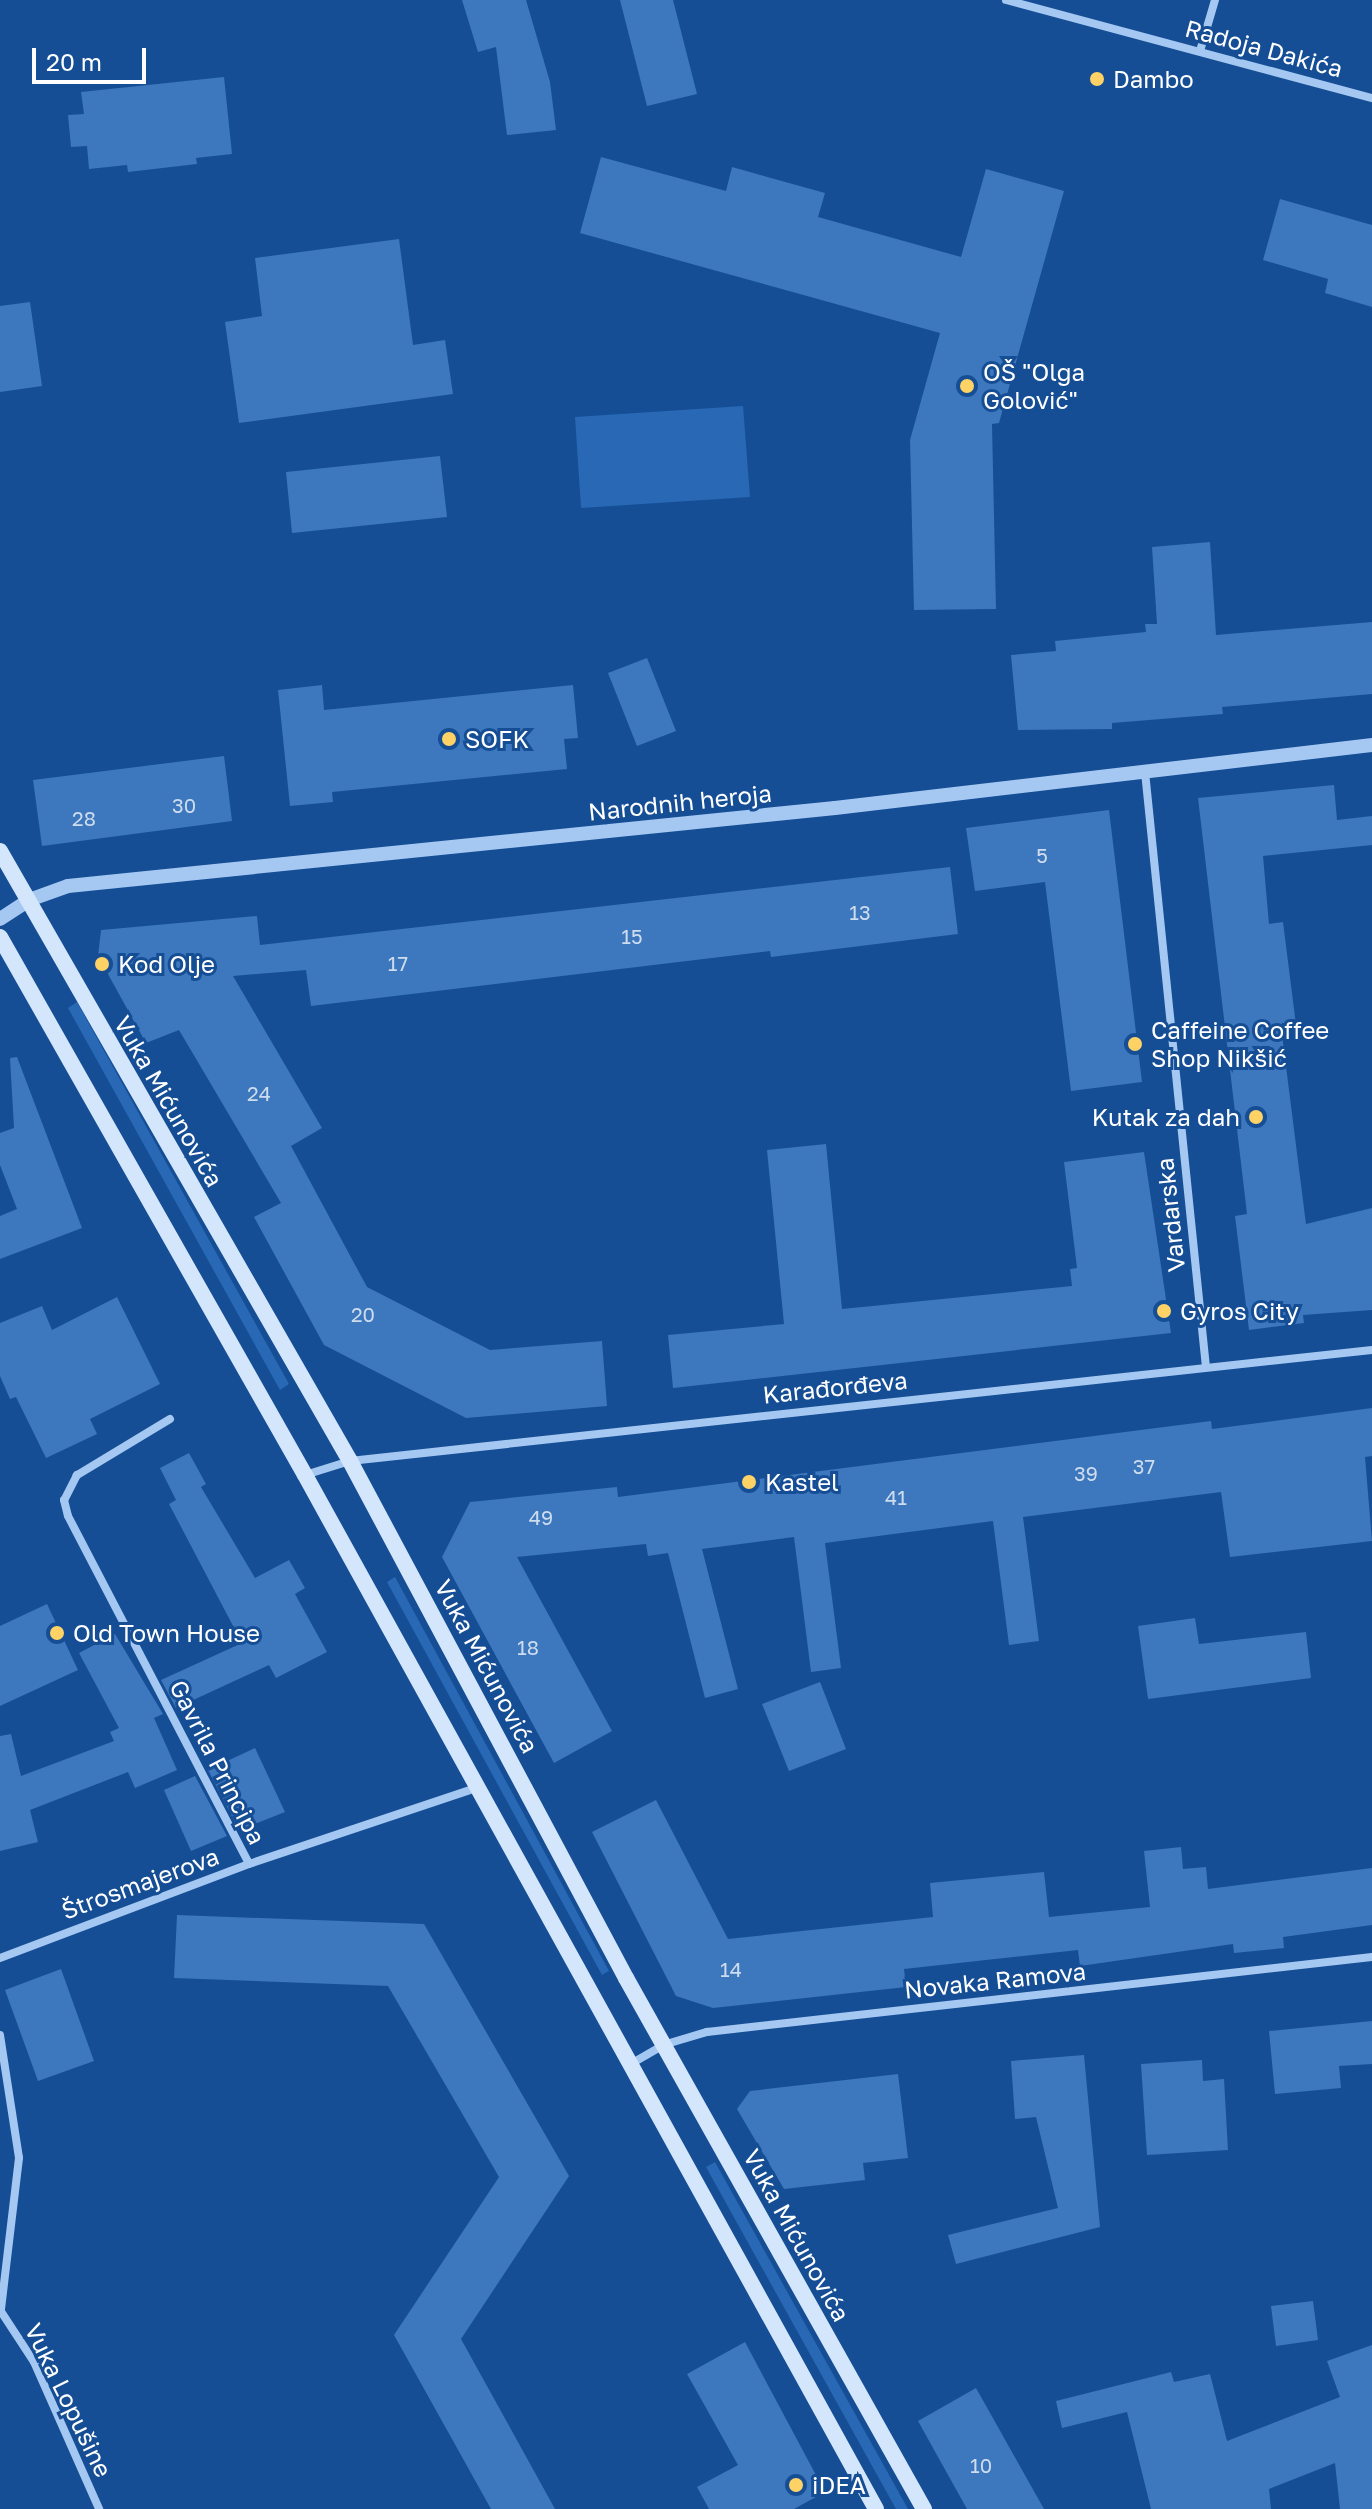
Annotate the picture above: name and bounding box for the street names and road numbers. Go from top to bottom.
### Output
street label: Radoja Dakića [1182,13,1346,83]
street label: Narodnih heroja [587,778,773,826]
street label: Vuka Mićunovića [108,1010,230,1192]
street label: Vardarska [1150,1157,1190,1273]
street label: Karađorđeva [761,1365,909,1409]
street label: Vuka Mićunovića [429,1574,545,1758]
street label: Gavrila Principa [164,1675,272,1849]
street label: Štrosmajerova [57,1841,223,1925]
street label: Novaka Ramova [903,1956,1087,2004]
street label: Vuka Mićunovića [738,2144,856,2326]
street label: Vuka Lopušine [19,2318,119,2482]

